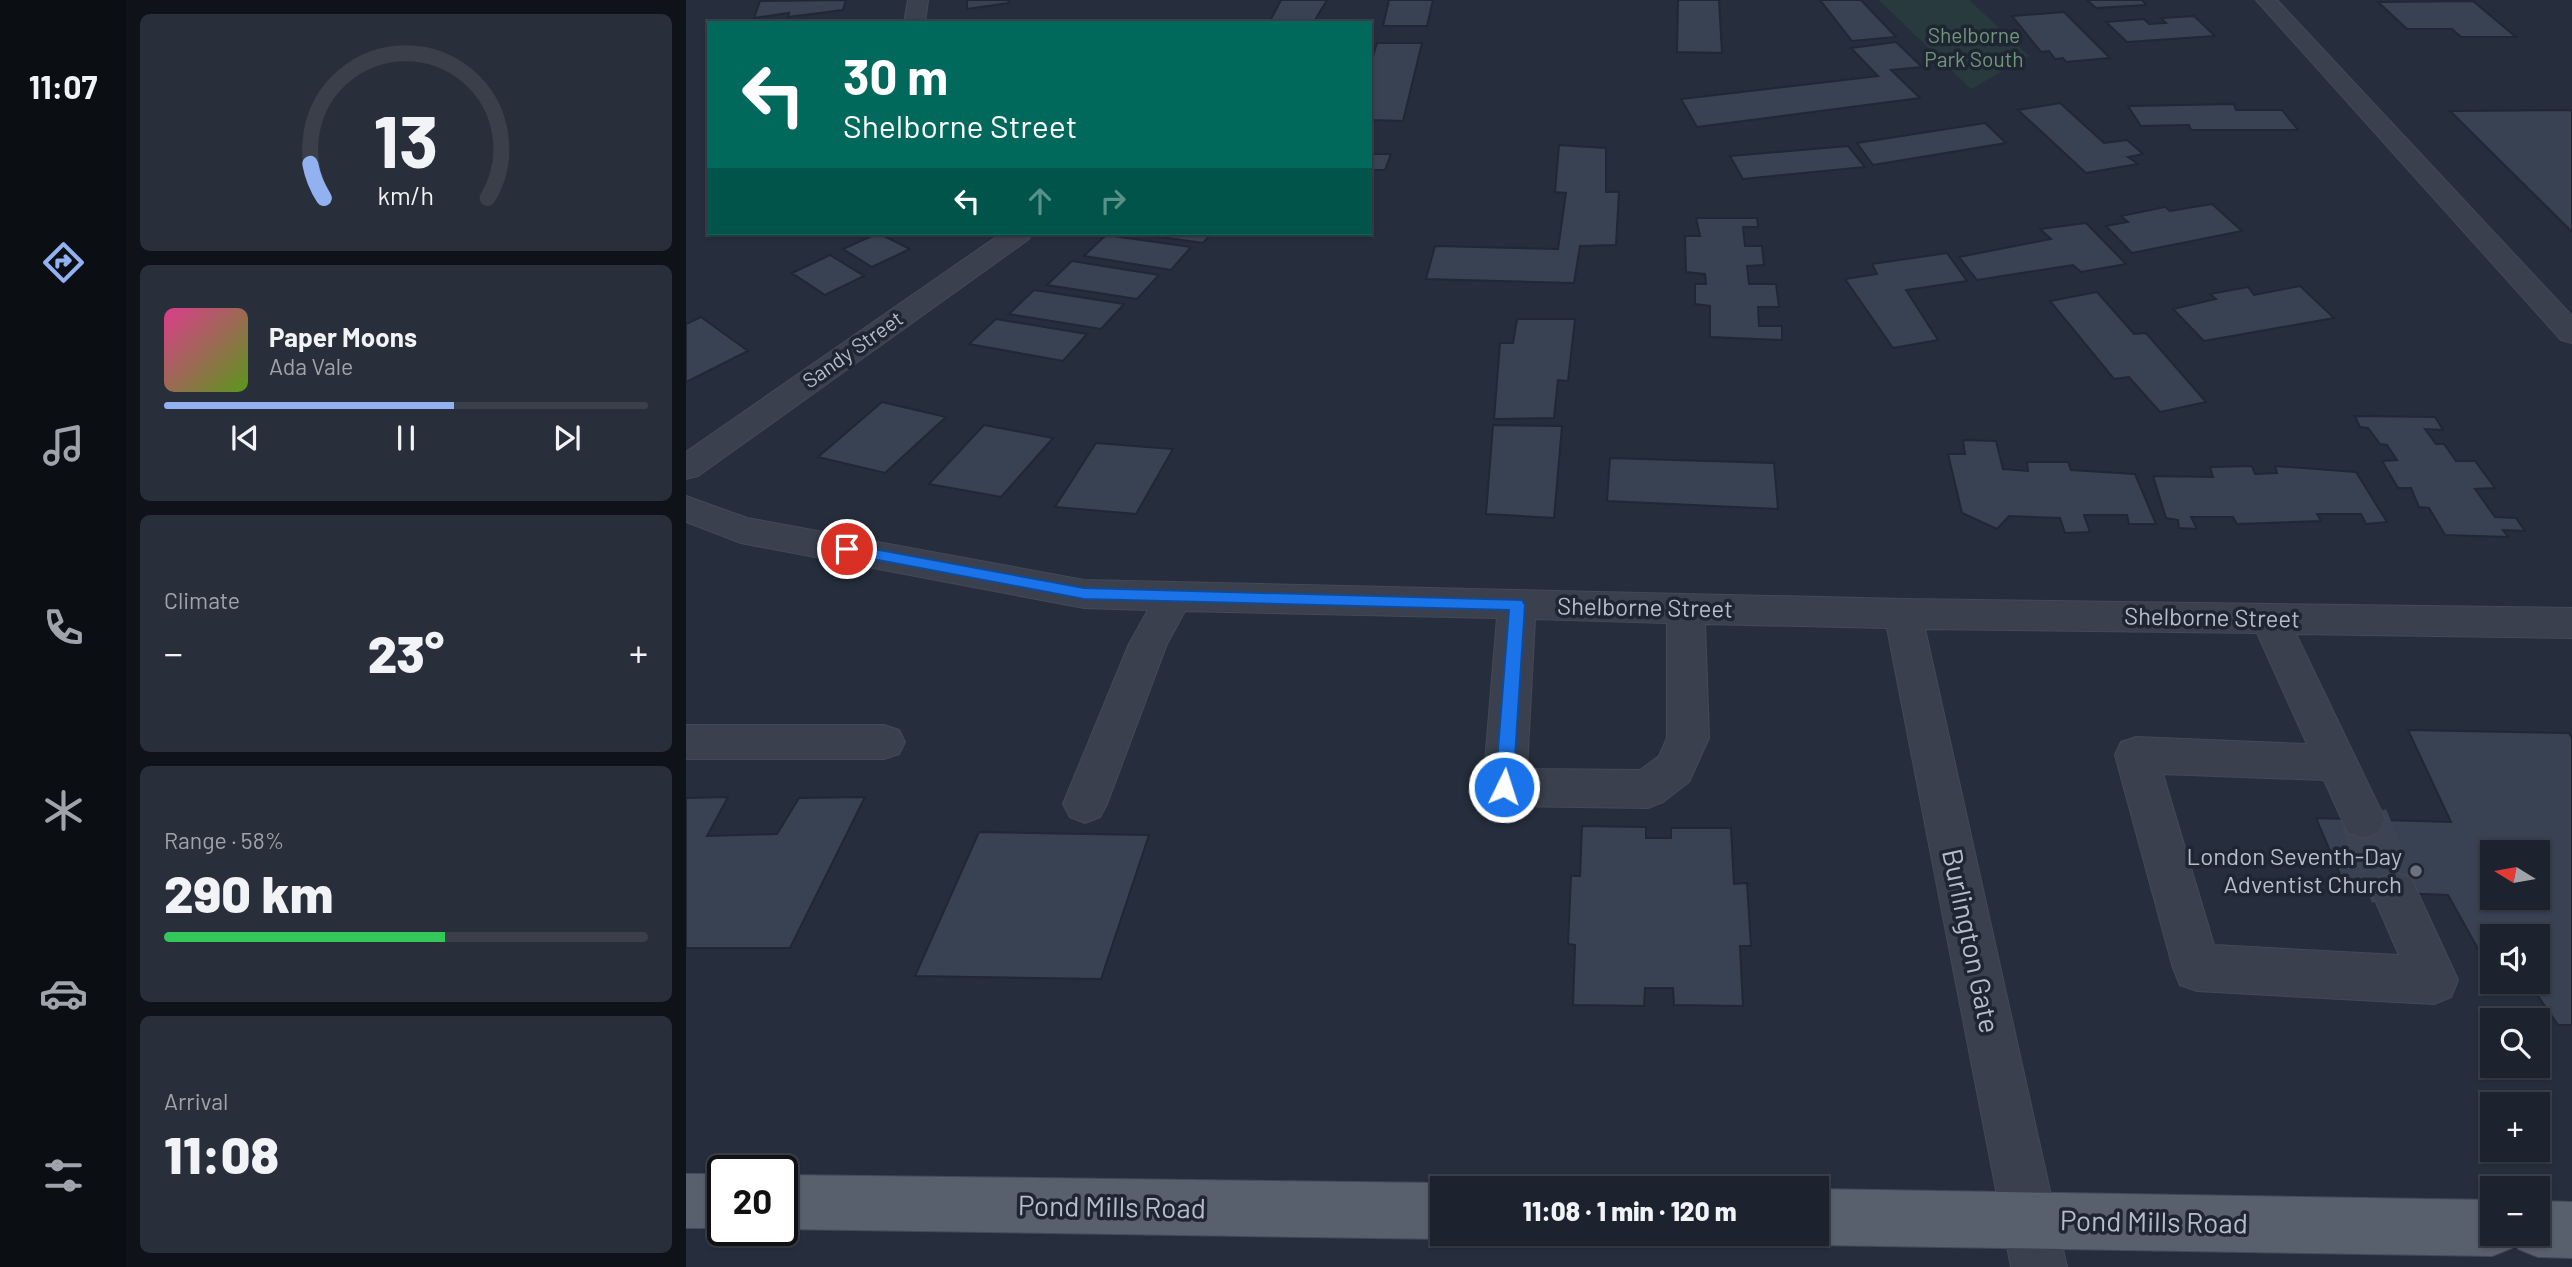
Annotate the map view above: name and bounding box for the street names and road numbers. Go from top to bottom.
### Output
street label: Sandy Street [797,305,907,393]
street label: Shelborne Street [1557,590,1733,623]
street label: Shelborne Street [2124,600,2300,633]
street label: Burlington Gate [1936,846,2008,1036]
street label: Pond Mills Road [1018,1187,1206,1225]
street label: Pond Mills Road [2060,1202,2248,1240]

